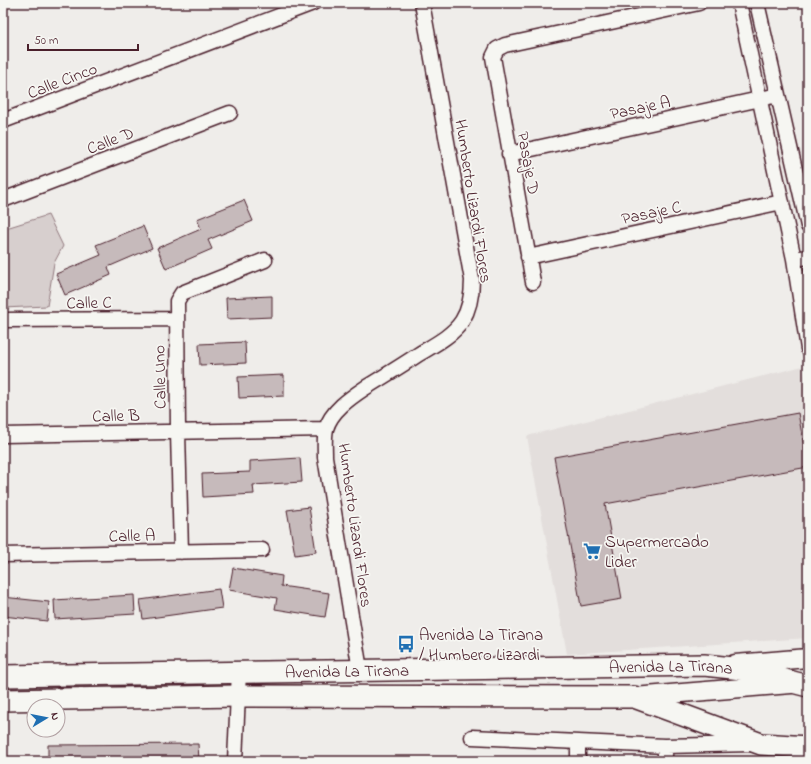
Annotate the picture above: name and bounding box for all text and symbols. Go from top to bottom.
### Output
scale bar [28,26,138,52]
text: 50 m [34,32,58,50]
street label: Calle Cinco [24,57,101,106]
street label: Pasaje A [608,90,673,127]
street label: Humberto Lizardi Flores [447,118,498,285]
street label: Calle D [83,121,138,162]
street label: Pasaje D [510,130,545,197]
street label: Pasaje C [619,195,683,232]
street label: Calle C [66,291,112,316]
street label: Calle Uno [147,345,174,409]
street label: Calle B [92,404,140,429]
street label: Humberto Lizardi Flores [331,442,378,609]
street label: Calle A [109,524,156,549]
place label: Supermercado Lider [605,530,709,575]
supermarket icon: Supermercado Lider [582,541,602,561]
place label: Avenida La Tirana / Humbero Lizardi [419,623,543,668]
bus stop icon: Avenida La Tirana / Humbero Lizardi [396,634,416,654]
street label: Avenida La Tirana [609,654,734,682]
street label: Avenida La Tirana [285,659,409,686]
north arrow [26,698,66,738]
text: N [46,711,63,721]

